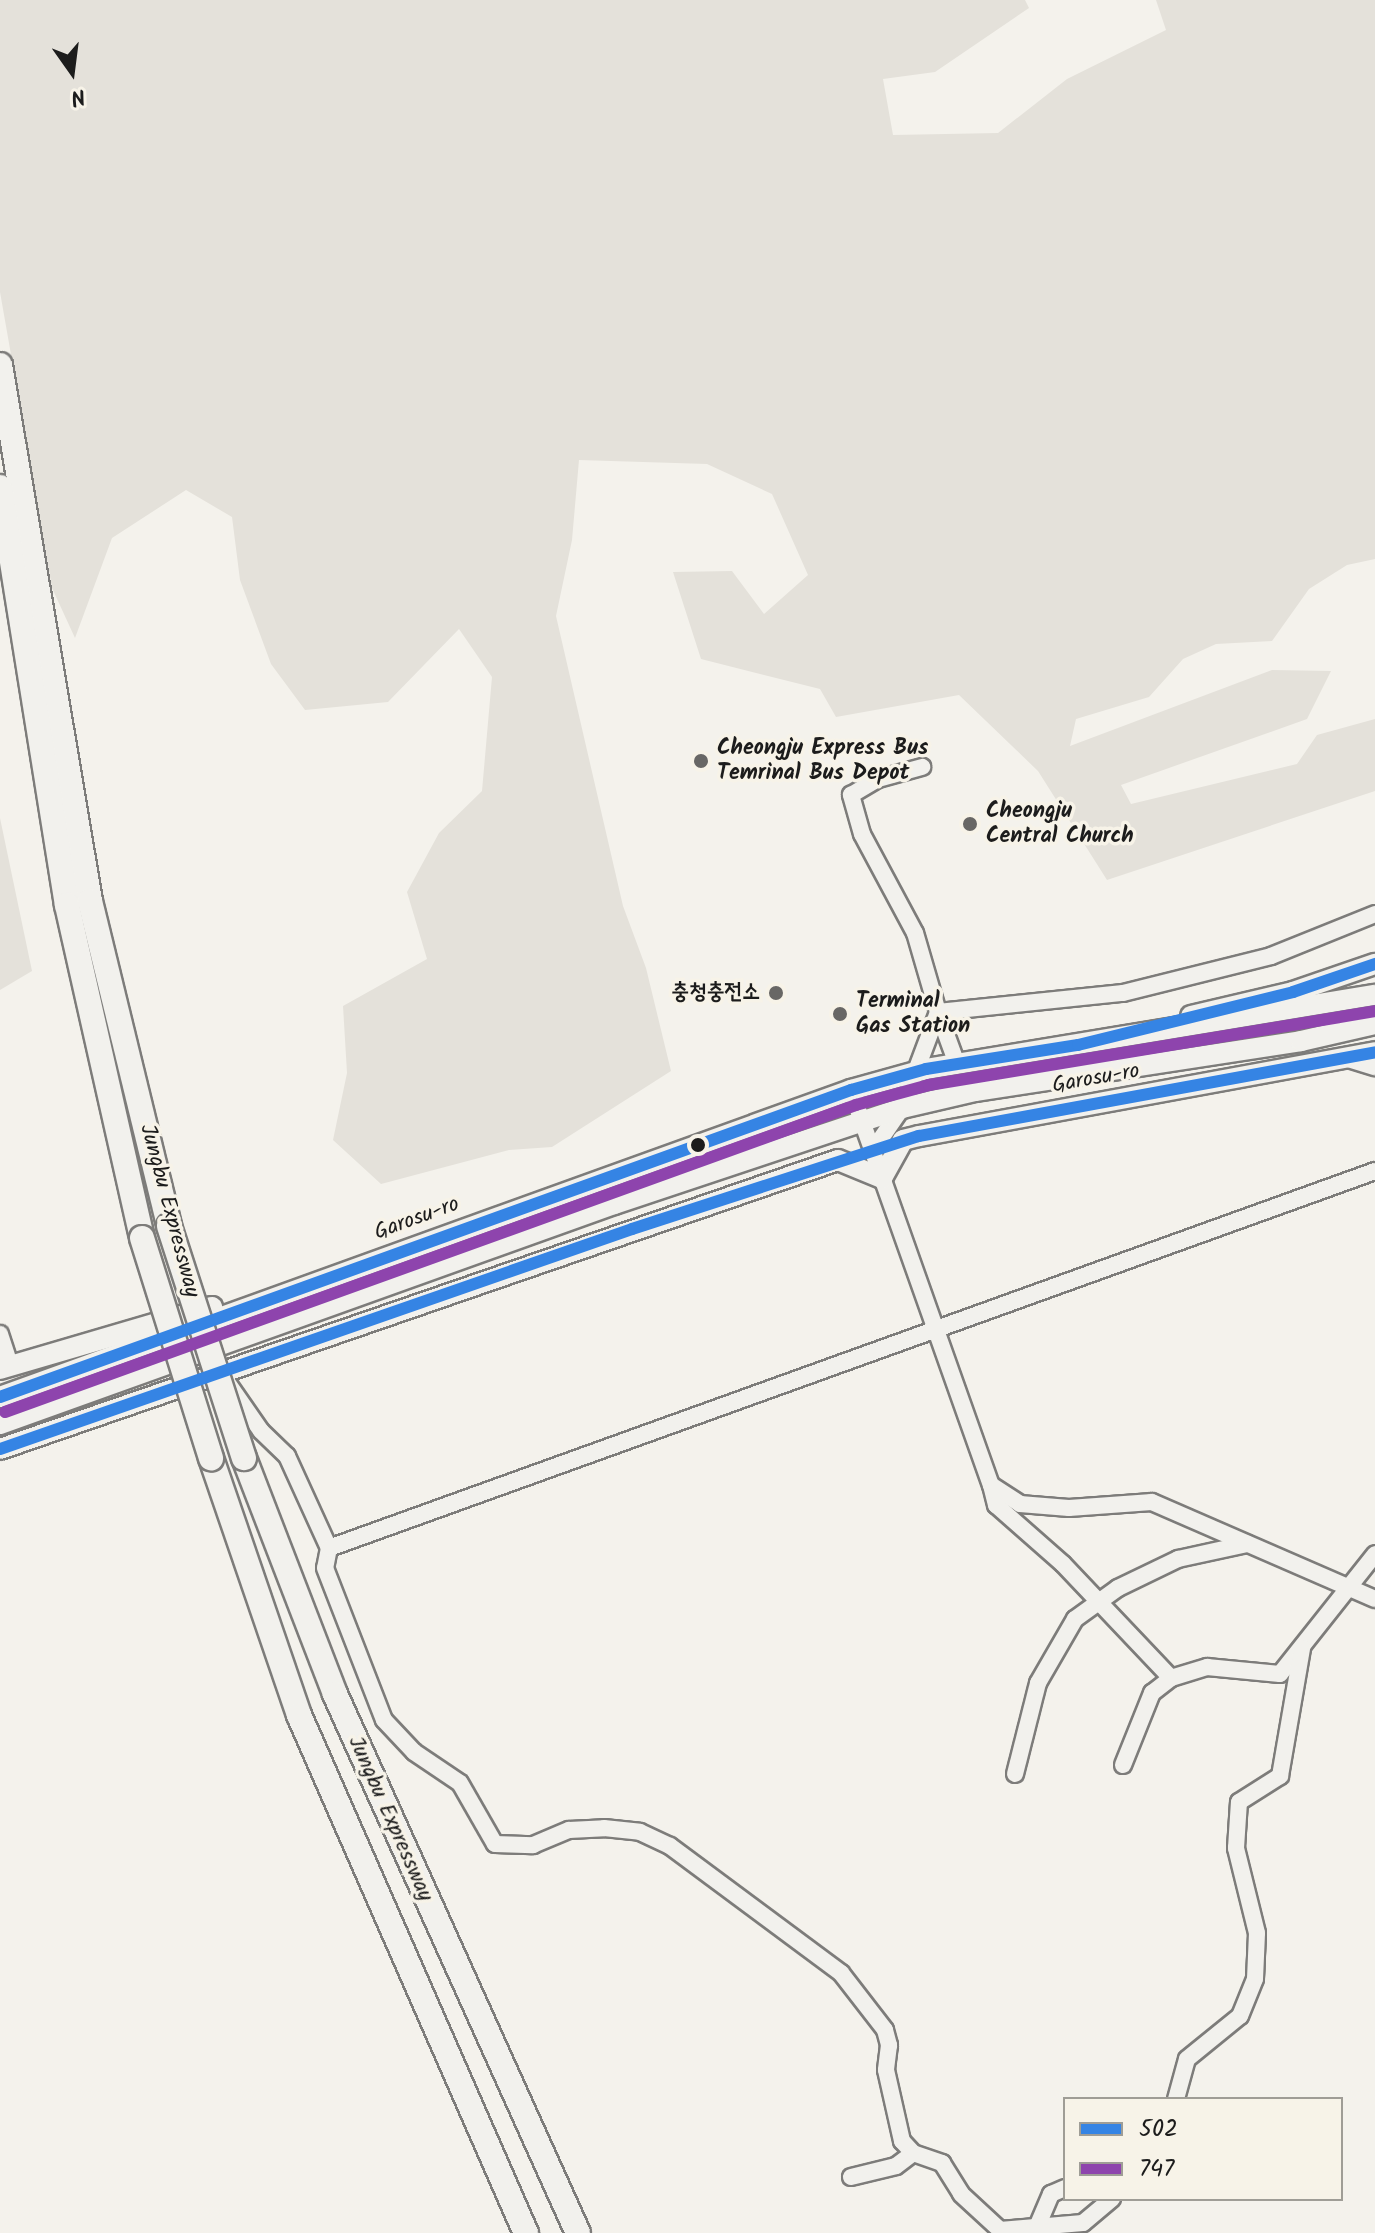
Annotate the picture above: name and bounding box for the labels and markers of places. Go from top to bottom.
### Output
place label: Cheongju Express Bus Temrinal Bus Depot [717,735,928,786]
marker: Cheongju Express Bus Temrinal Bus Depot [692,752,710,770]
place label: Cheongju Central Church [986,798,1134,850]
marker: Cheongju Central Church [961,815,979,833]
place label: 충청충전소 [671,980,760,1006]
marker: 충청충전소 [767,984,785,1002]
place label: Terminal Gas Station [856,988,970,1040]
marker: Terminal Gas Station [831,1005,849,1023]
unlabelled marker [690,1137,706,1153]

